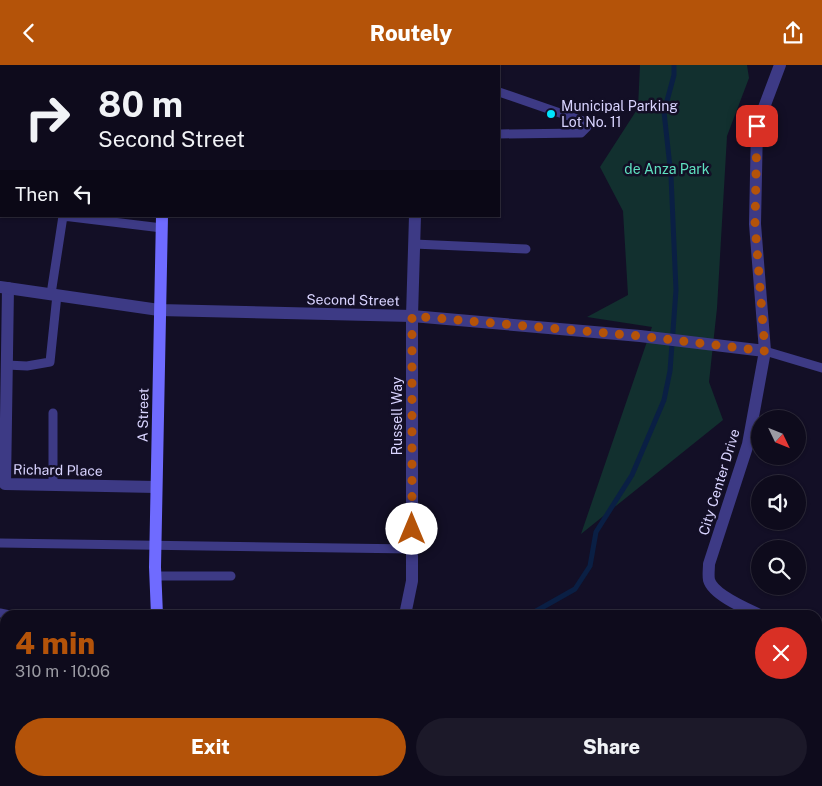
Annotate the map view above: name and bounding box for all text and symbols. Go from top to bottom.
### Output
icon: back [15,19,43,47]
icon: share [779,19,807,47]
text: Routely [370,20,452,46]
text: 80 m [98,84,183,125]
icon: right [15,85,80,150]
place label: Municipal Parking Lot No. 11 [561,98,678,130]
pin [736,105,778,147]
marker: Municipal Parking Lot No. 11 [545,108,557,120]
icon: arrive [743,112,771,140]
text: Second Street [98,126,245,152]
park label: de Anza Park [624,161,710,177]
icon: left [69,180,97,208]
text: Then [15,183,59,205]
street label: Second Street [306,291,400,309]
street label: Russell Way [389,376,405,455]
street label: A Street [135,388,151,442]
north arrow [751,410,806,465]
map controls [751,410,806,595]
street label: City Center Drive [695,427,743,537]
street label: Richard Place [13,461,103,479]
button: sound [751,475,806,530]
position arrow [385,502,437,554]
button: search [751,540,806,595]
text: 4 min [15,625,95,661]
button: close [755,627,807,679]
text: 310 m · 10:06 [15,662,110,681]
button: Exit [15,718,406,776]
button: Share [416,718,807,776]

